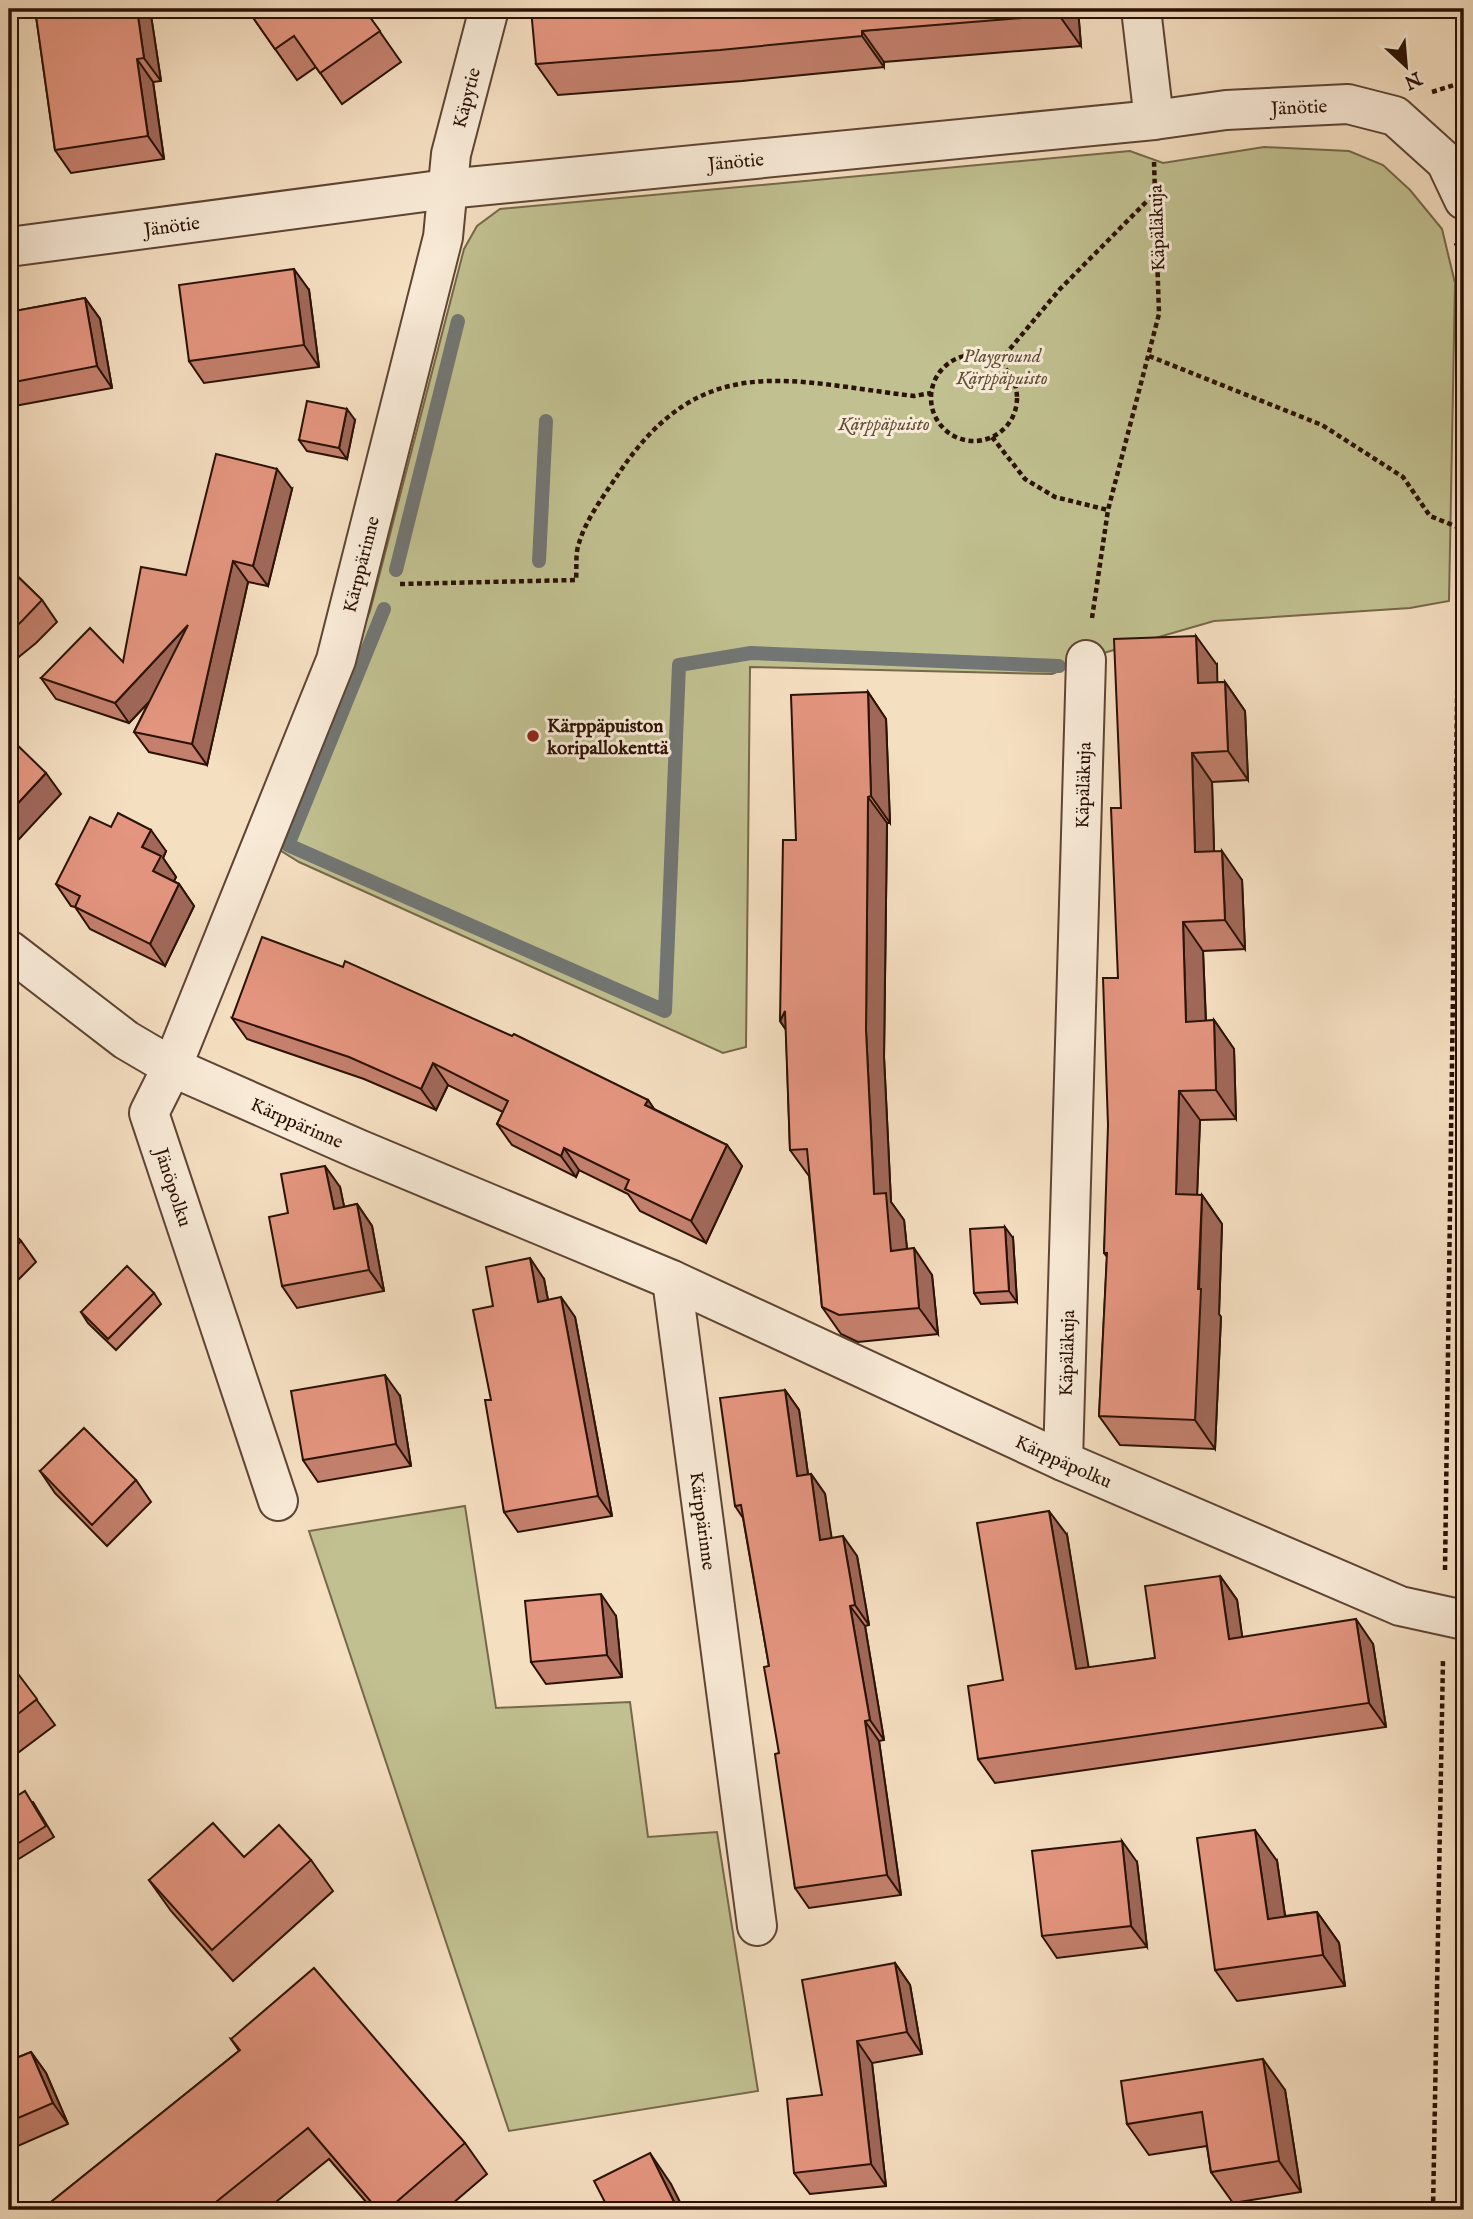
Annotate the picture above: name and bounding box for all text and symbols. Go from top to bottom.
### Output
north arrow [1372,32,1442,102]
street label: Käpytie [448,65,487,131]
text: N [1399,65,1426,94]
street label: Jänötie [1269,95,1328,122]
street label: Jänötie [705,148,765,178]
street label: Käpäläkuja [1144,183,1172,272]
street label: Jänötie [140,212,202,243]
park label: Playground Kärppäpuisto [955,345,1048,391]
park label: Kärppäpuisto [837,413,930,437]
street label: Kärppärinne [338,514,386,615]
place label: Kärppäpuiston koripallokenttä [546,715,669,761]
marker: Kärppäpuiston koripallokenttä [525,728,541,744]
street label: Käpäläkuja [1071,741,1098,829]
street label: Kärppärinne [247,1093,347,1155]
street label: Jänöpolku [147,1143,196,1230]
street label: Käpäläkuja [1055,1309,1081,1397]
street label: Kärppäpolku [1011,1430,1115,1495]
street label: Kärppärinne [683,1471,720,1572]

